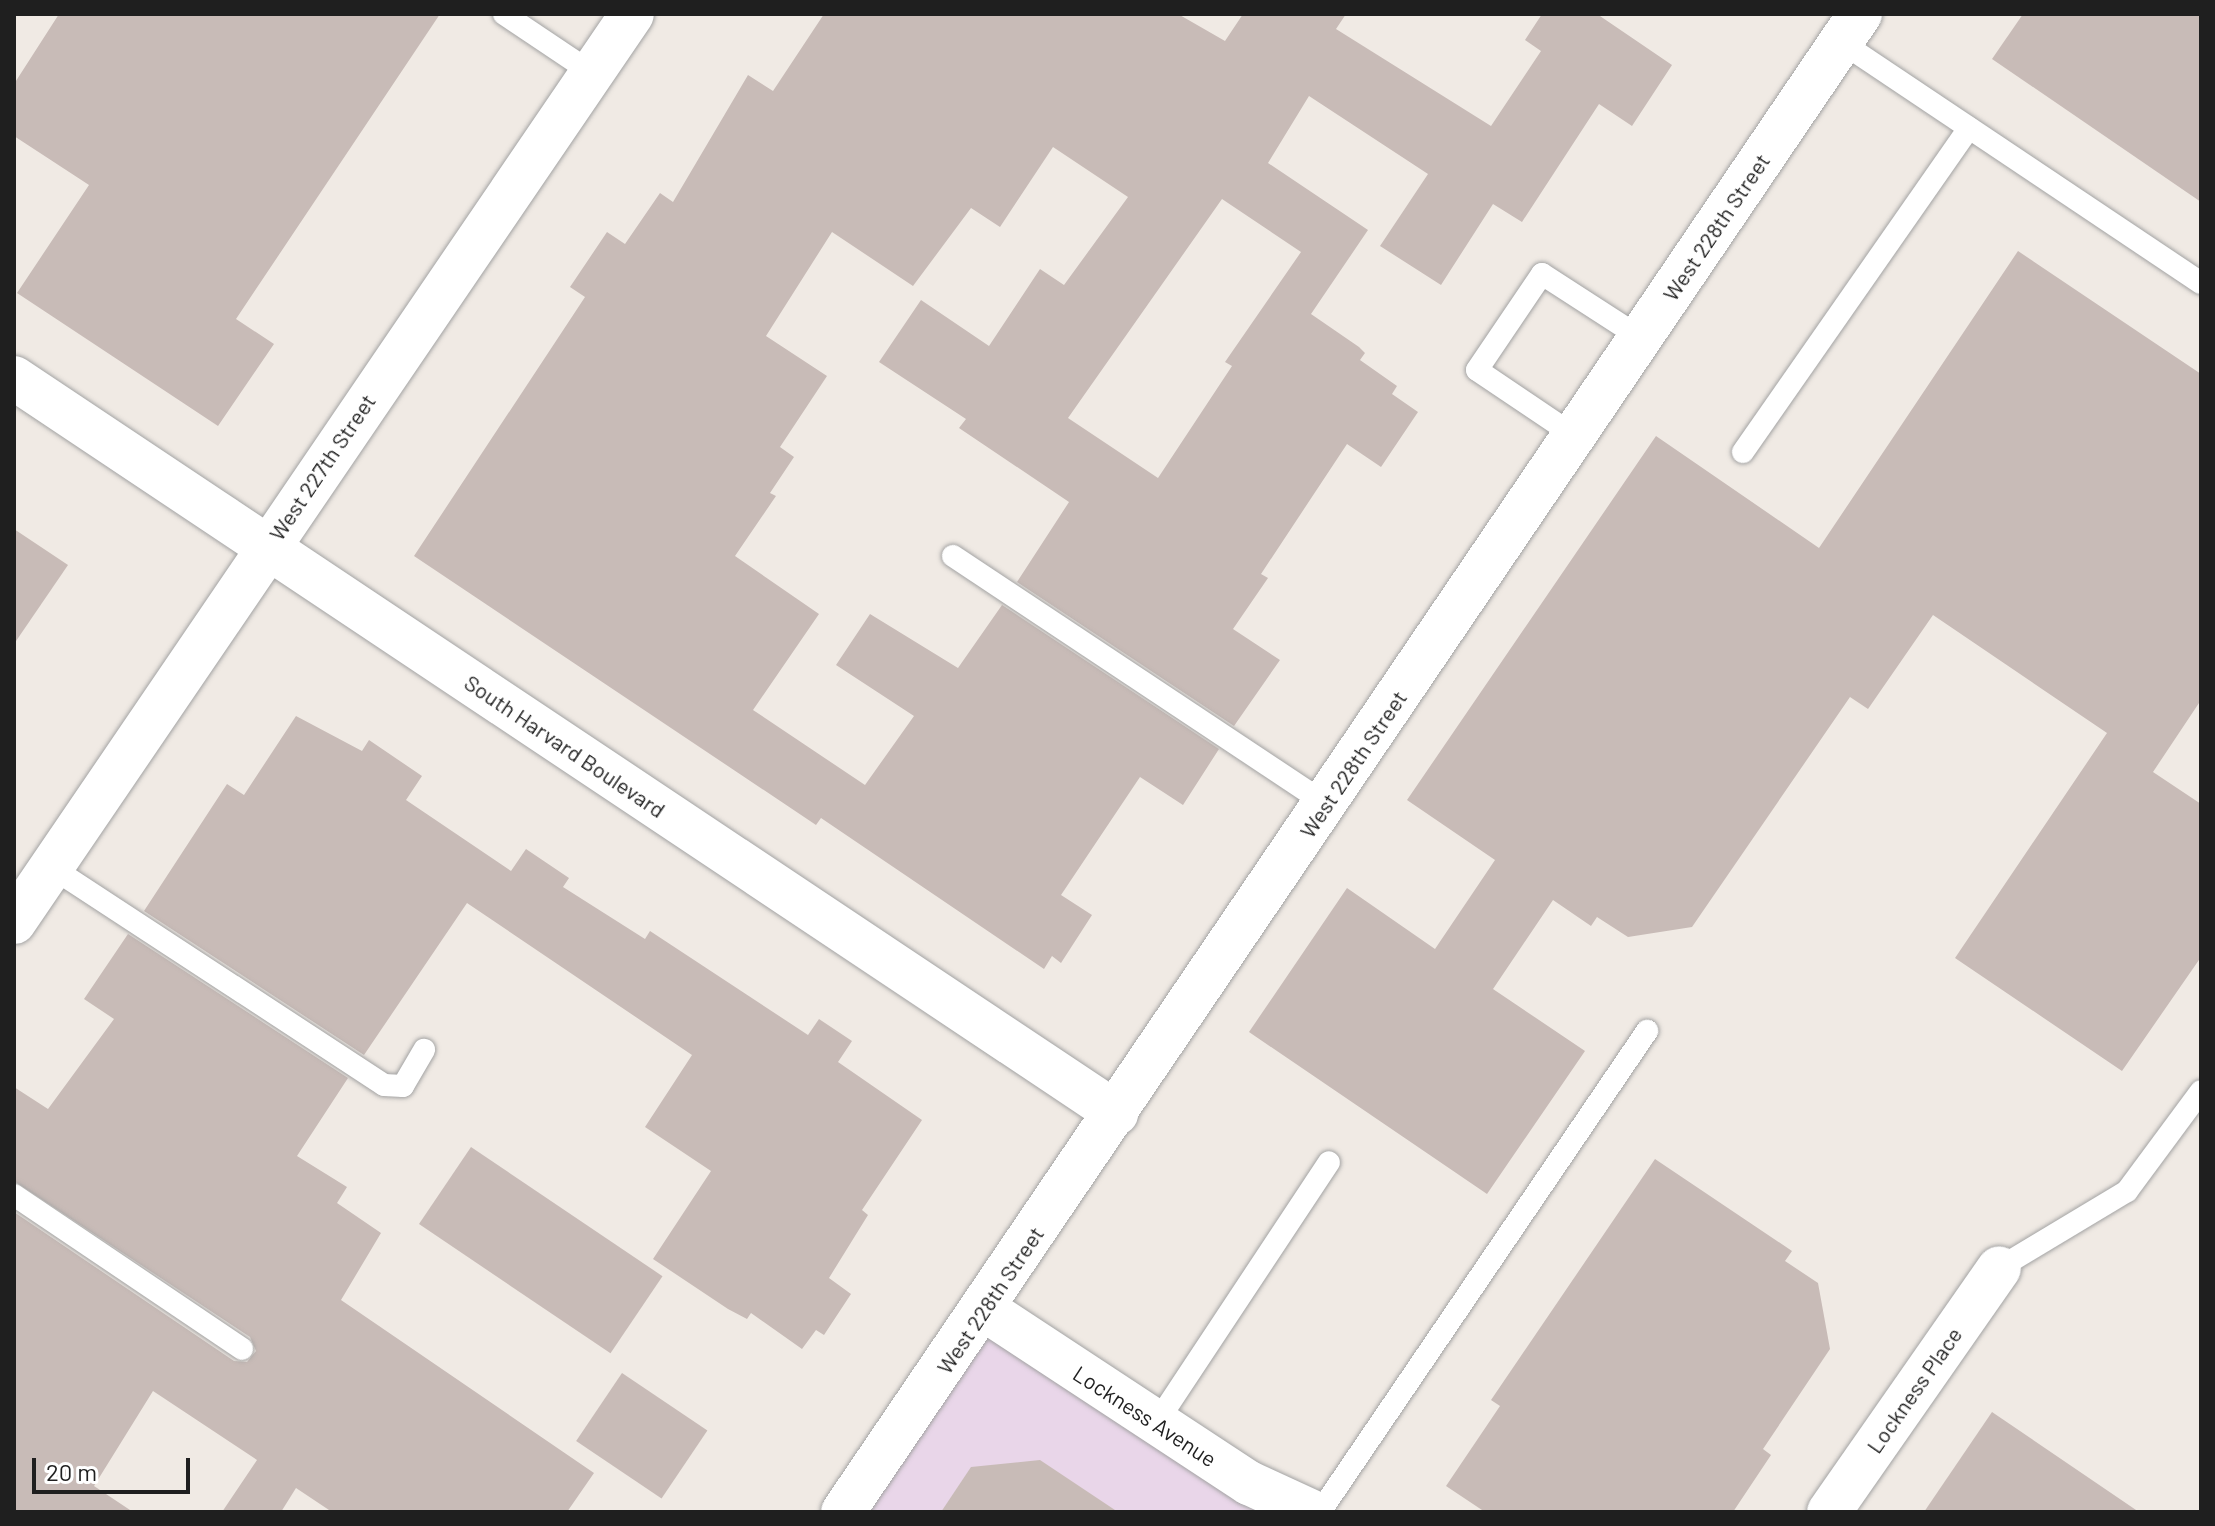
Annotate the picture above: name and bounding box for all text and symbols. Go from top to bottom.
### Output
street label: West 228th Street [1657,148,1775,306]
street label: West 227th Street [263,389,381,545]
street label: South Harvard Boulevard [460,669,670,823]
street label: West 228th Street [1294,685,1412,843]
street label: West 228th Street [931,1221,1049,1379]
street label: Lockness Place [1861,1322,1967,1458]
street label: Lockness Avenue [1068,1360,1222,1472]
scale bar [36,1442,194,1492]
text: 20 m [46,1457,97,1486]

